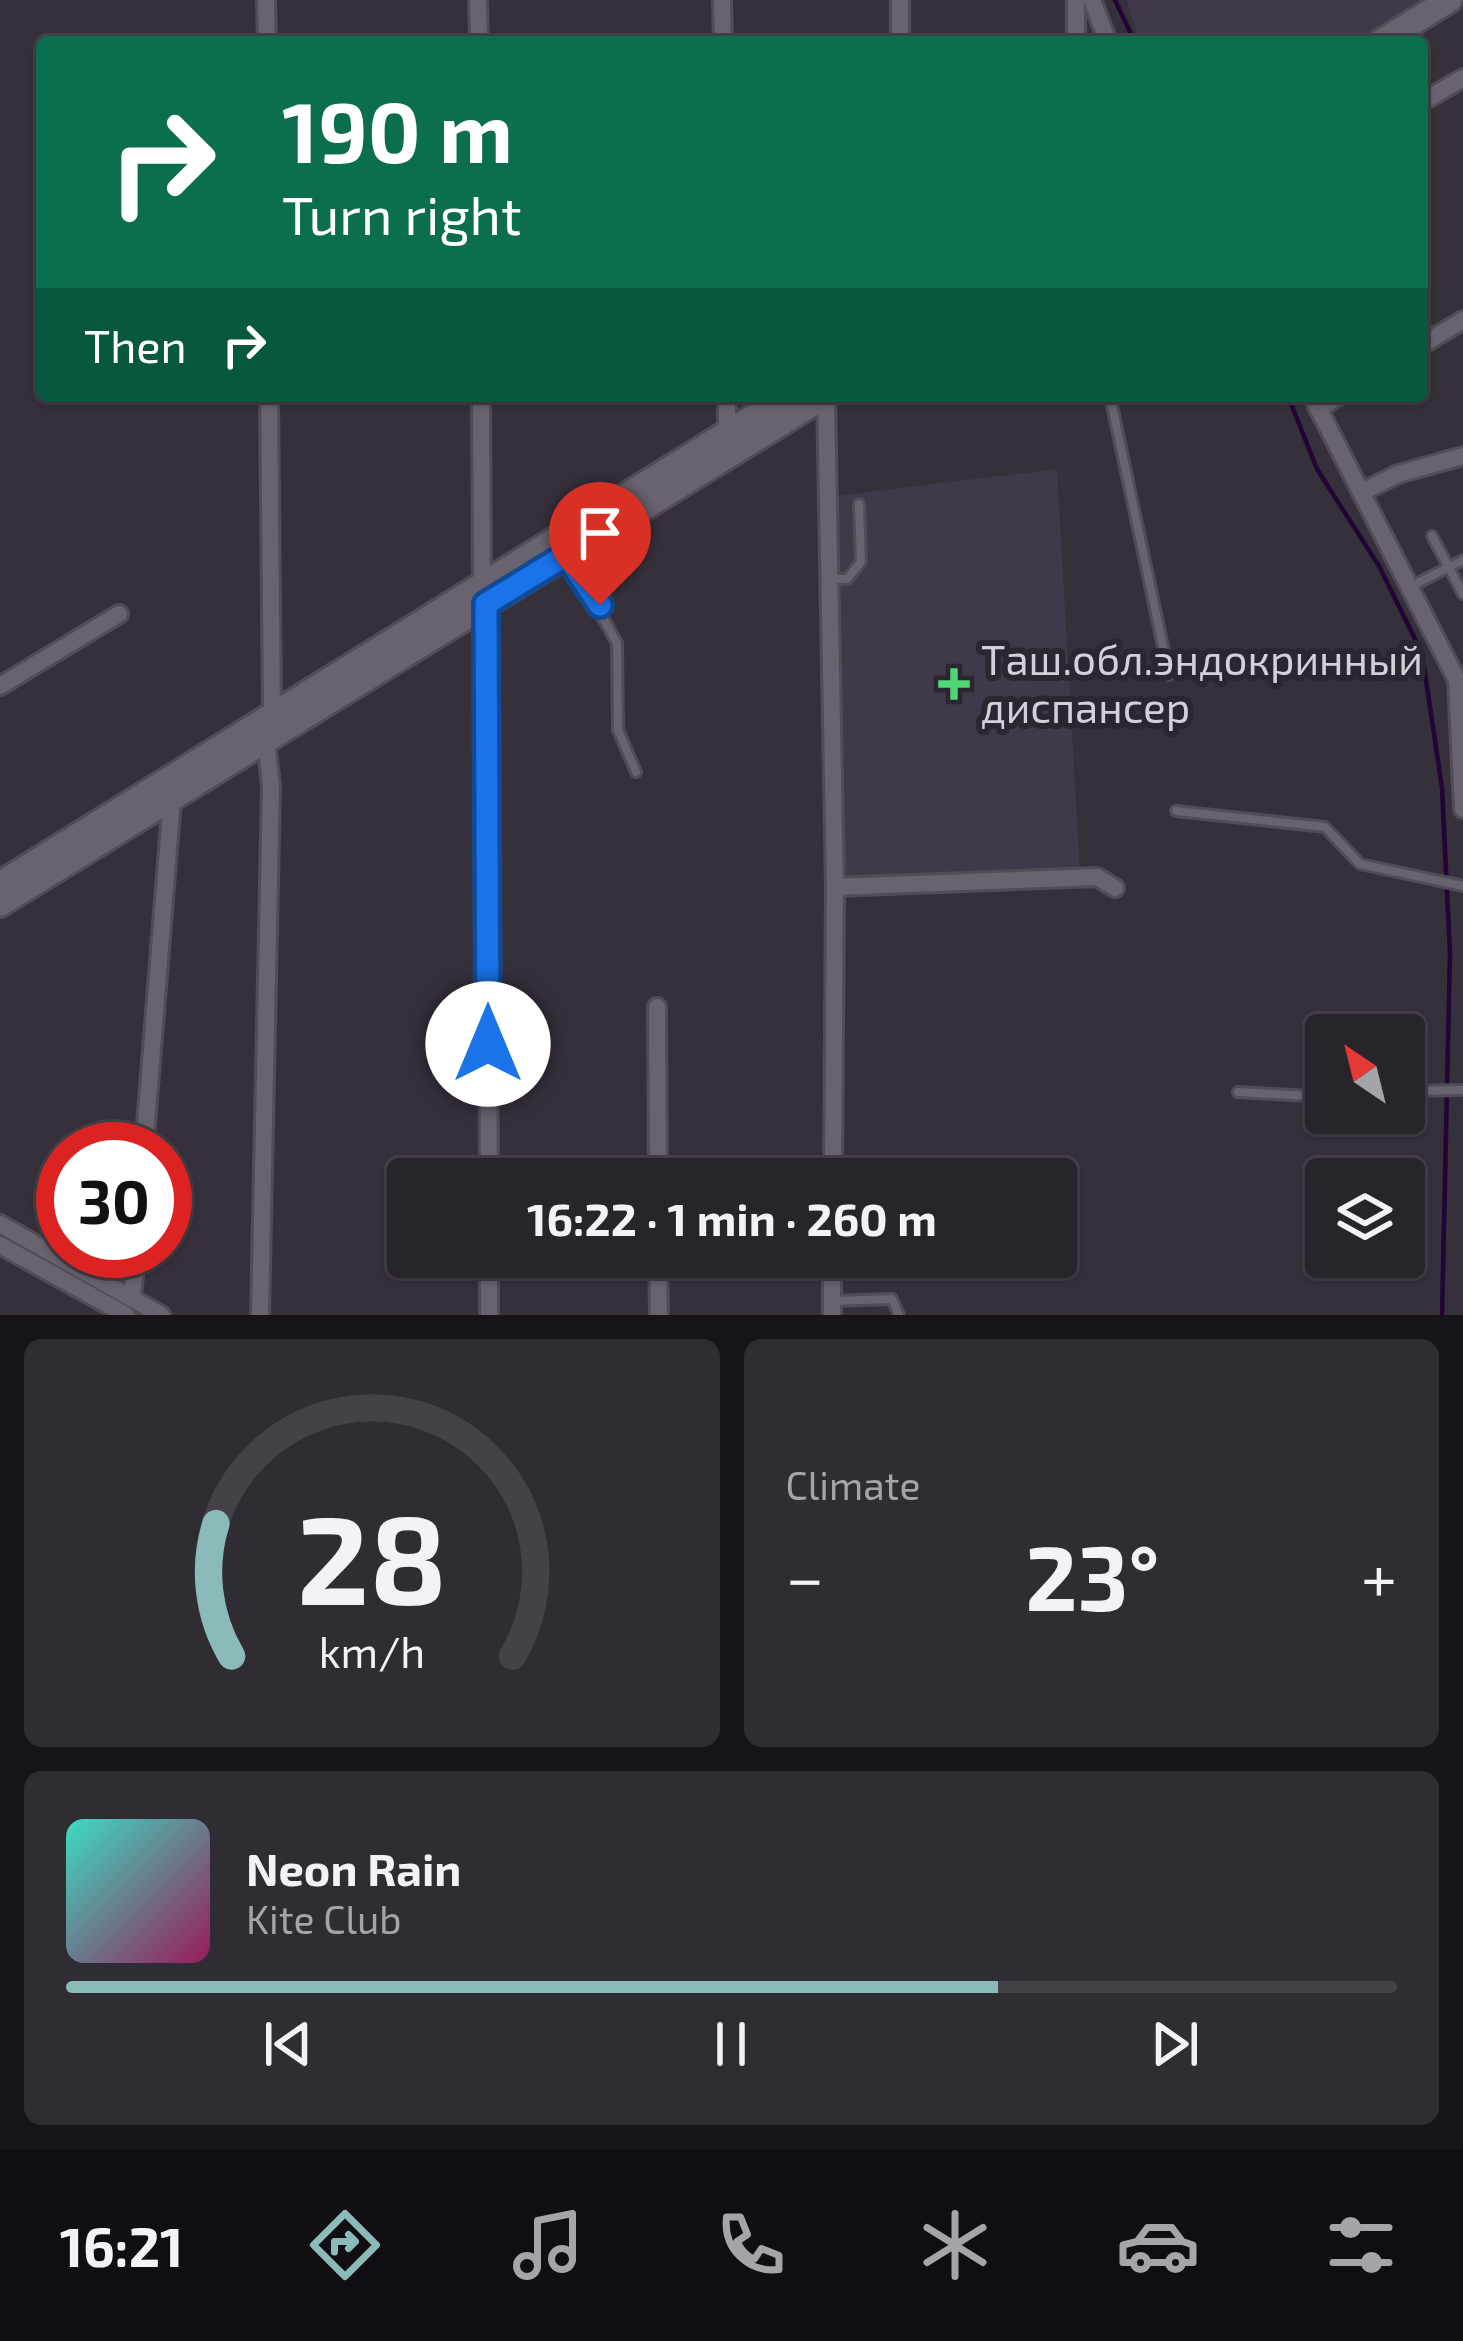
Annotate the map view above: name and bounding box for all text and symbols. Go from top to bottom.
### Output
text: 190 m [282,79,513,180]
icon: right [84,84,240,240]
text: Turn right [282,181,522,246]
icon: right [211,312,277,378]
text: Then [84,318,187,372]
pin [549,482,651,605]
icon: arrive [567,500,633,566]
place label: Таш.обл.эндокринный диспансер [981,633,1423,731]
marker: Таш.обл.эндокринный диспансер [938,668,970,700]
position arrow [425,981,551,1107]
north arrow [1305,1014,1425,1134]
map controls [1305,1014,1425,1278]
speed limit sign: 30 [36,1122,192,1278]
button: layers [1305,1158,1425,1278]
text: 16:22 · 1 min · 260 m [527,1191,937,1245]
text: Climate [786,1461,920,1508]
text: 28 [297,1480,447,1630]
text: 23° [1025,1521,1160,1629]
text: − [786,1536,824,1615]
text: + [1361,1536,1397,1615]
text: km/h [318,1625,425,1677]
text: Neon Rain [246,1841,461,1895]
text: Kite Club [246,1895,402,1942]
icon: previous [255,2011,321,2077]
icon: pause [698,2011,764,2077]
icon: next [1142,2011,1208,2077]
icon: directions [303,2203,387,2287]
icon: music [506,2203,590,2287]
icon: phone [709,2203,793,2287]
icon: climate [913,2203,997,2287]
icon: car [1116,2203,1200,2287]
icon: filters [1319,2203,1403,2287]
text: 16:21 [60,2213,183,2278]

